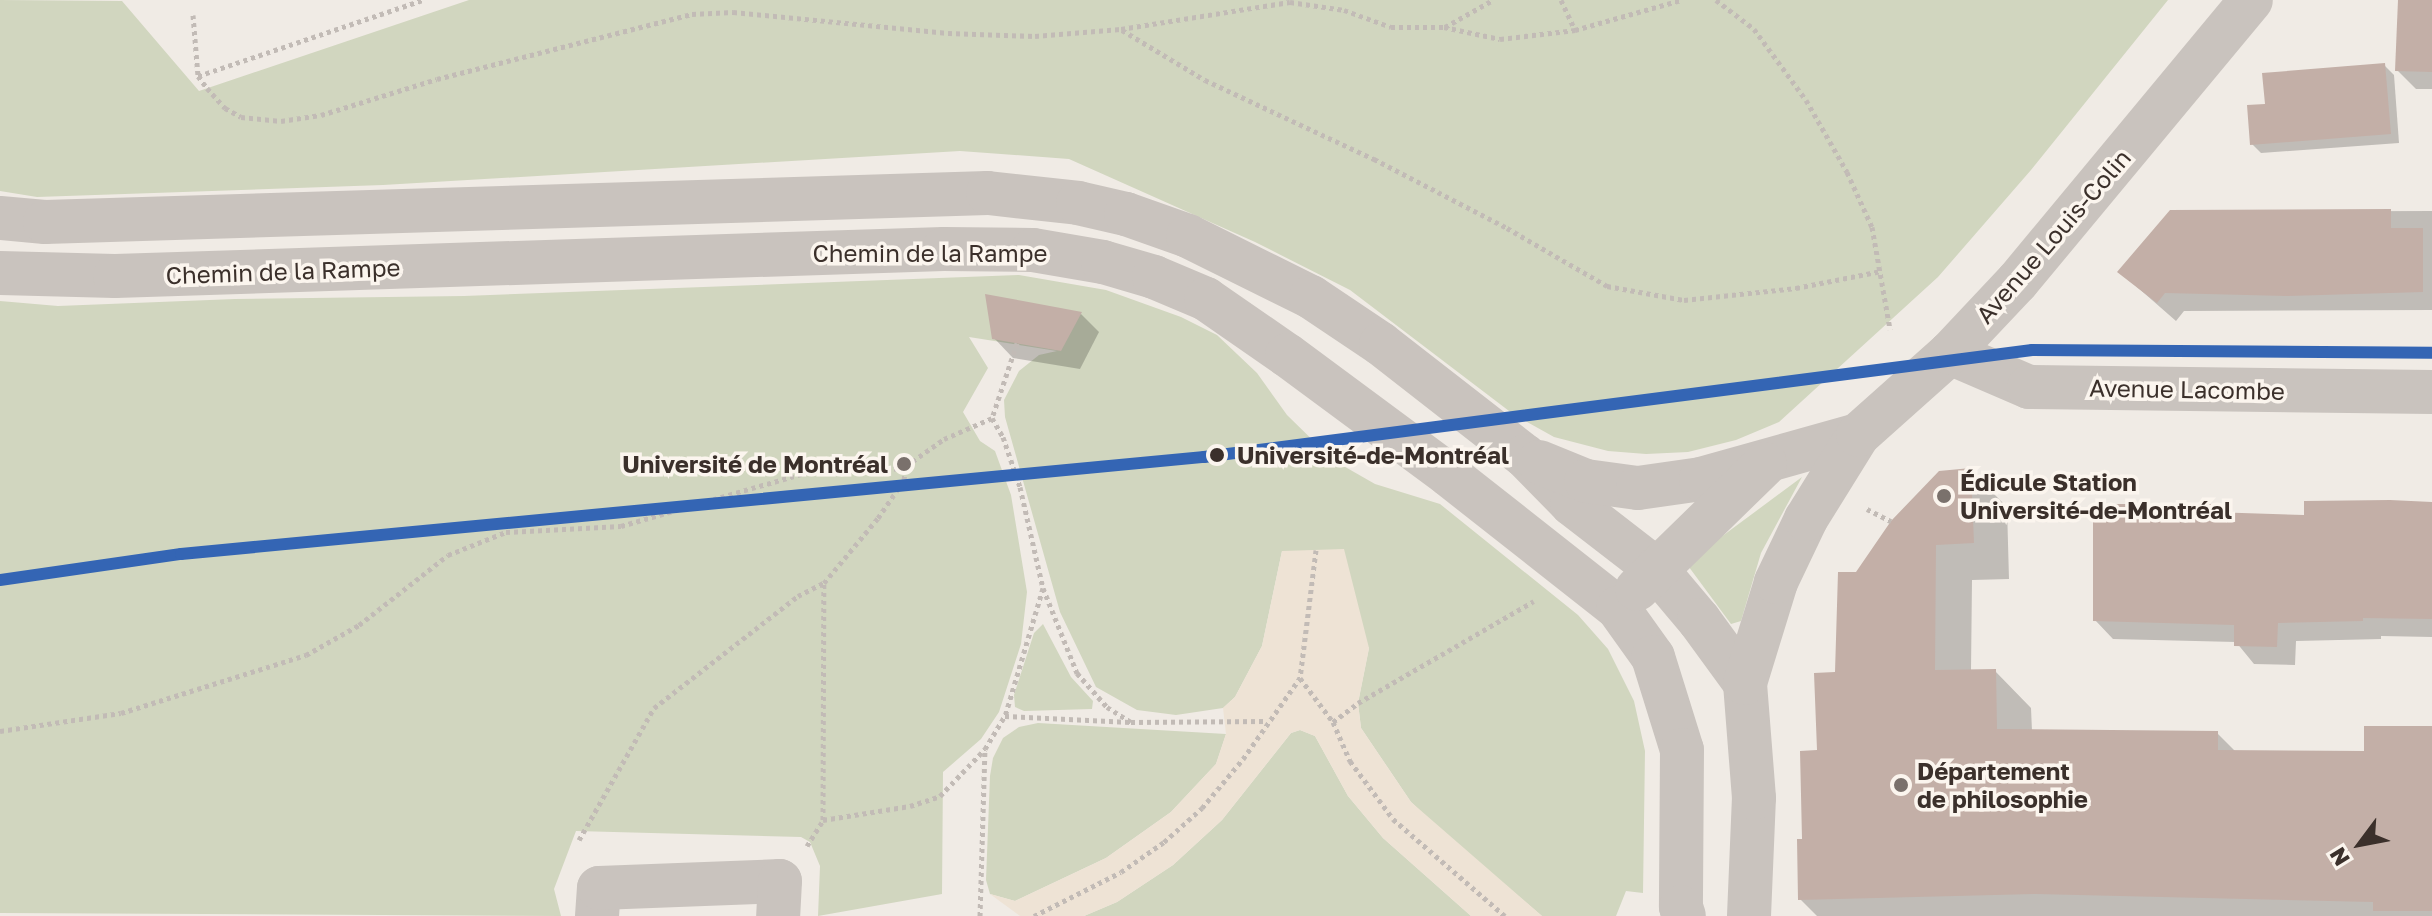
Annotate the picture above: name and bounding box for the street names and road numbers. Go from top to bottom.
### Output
street label: Avenue Louis-Colin [1970,143,2136,329]
street label: Chemin de la Rampe [813,239,1047,267]
street label: Chemin de la Rampe [165,253,401,289]
street label: Avenue Lacombe [2089,373,2285,405]

